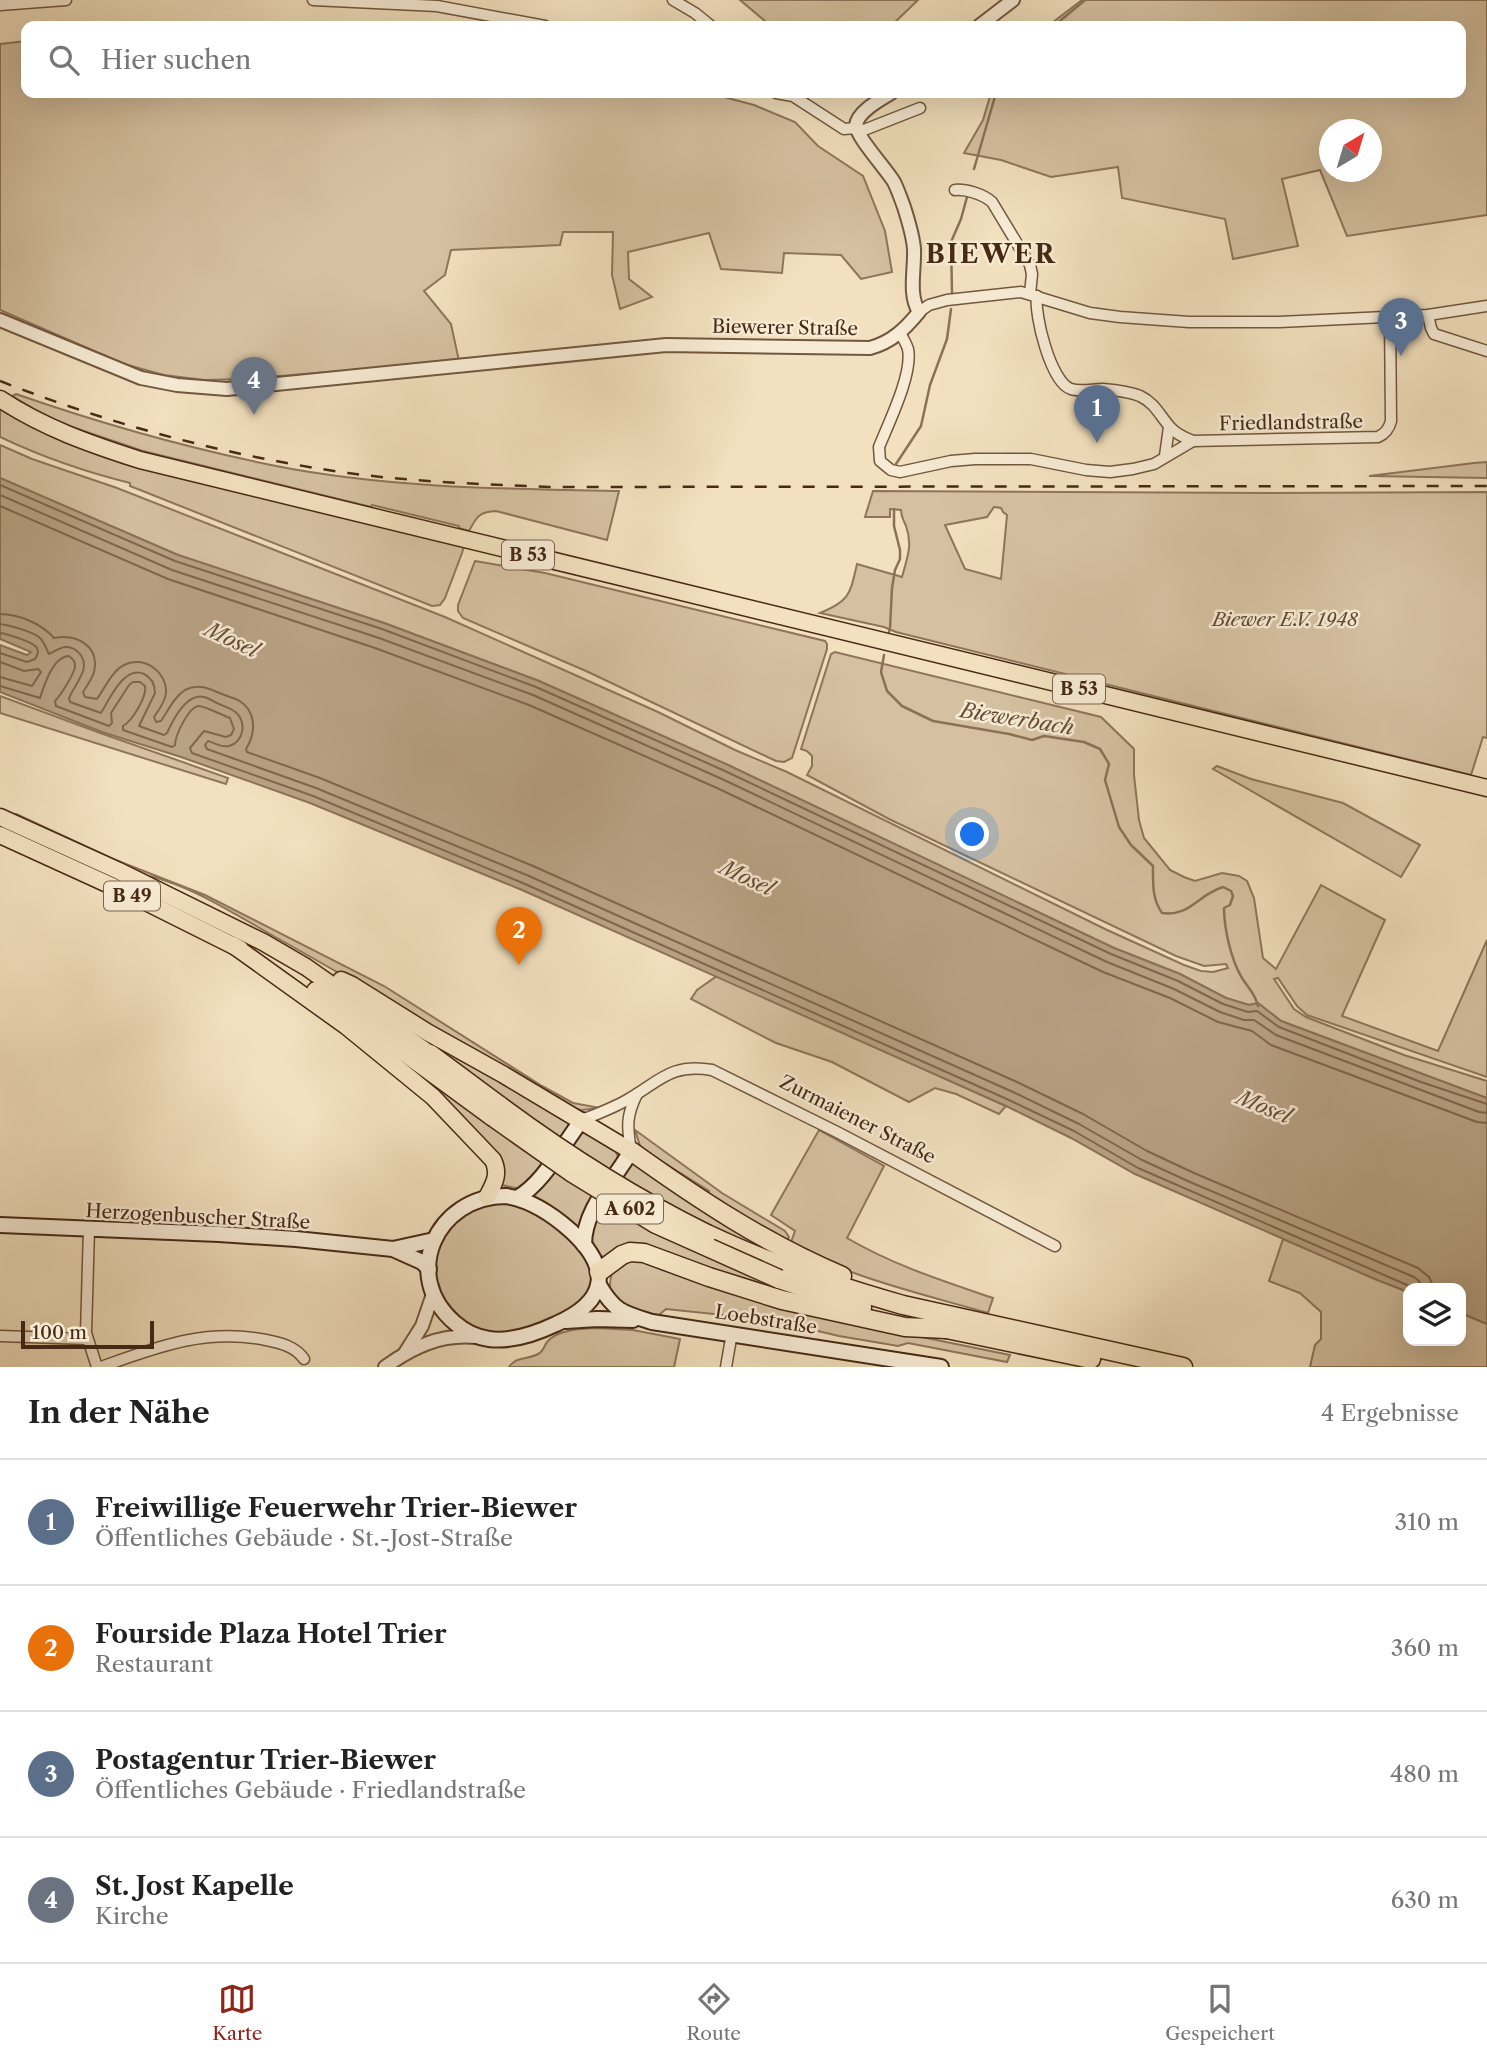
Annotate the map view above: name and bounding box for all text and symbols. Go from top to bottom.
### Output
search box [21,21,1466,98]
icon: search [45,41,83,79]
text: Hier suchen [101,44,251,76]
north arrow [1319,119,1382,182]
district label: BIEWER [926,238,1056,270]
pin: 3 [1378,298,1424,356]
street label: Biewerer Straße [712,315,858,340]
pin: 4 [231,357,277,415]
pin: 1 [1074,385,1120,443]
street label: Friedlandstraße [1219,410,1363,435]
road number: B 53 [502,540,554,570]
park label: Biewer E.V. 1948 [1210,608,1359,631]
water label: Mosel [199,615,265,664]
road number: B 53 [1053,674,1105,704]
water label: Biewerbach [956,697,1076,740]
your location [955,817,989,851]
water label: Mosel [714,853,780,902]
road number: B 49 [104,882,160,911]
pin: 2 [496,907,542,965]
street label: Zurmaiener Straße [776,1070,939,1169]
water label: Mosel [1231,1083,1297,1130]
road number: A 602 [597,1194,663,1224]
street label: Herzogenbuscher Straße [85,1199,311,1234]
map controls [1403,1283,1466,1346]
button: layers [1403,1283,1466,1346]
street label: Loebstraße [713,1300,819,1339]
scale bar [21,1318,154,1350]
text: 100 m [32,1321,87,1344]
text: In der Nähe [28,1394,210,1431]
text: 4 Ergebnisse [1321,1399,1459,1427]
text: Freiwillige Feuerwehr Trier-Biewer [95,1492,577,1524]
text: 1 [46,1508,56,1536]
text: 310 m [1395,1508,1459,1536]
text: Öffentliches Gebäude · St.-Jost-Straße [95,1524,513,1552]
text: Fourside Plaza Hotel Trier [95,1618,446,1650]
text: 2 [44,1634,58,1662]
text: 360 m [1391,1634,1459,1662]
text: Restaurant [95,1650,213,1678]
text: Postagentur Trier-Biewer [95,1744,436,1776]
text: 3 [45,1760,58,1788]
text: 480 m [1390,1760,1459,1788]
text: Öffentliches Gebäude · Friedlandstraße [95,1776,526,1804]
text: St. Jost Kapelle [95,1870,294,1902]
text: 4 [44,1886,58,1914]
text: 630 m [1391,1886,1459,1914]
text: Kirche [95,1902,169,1930]
tab: Karte [212,1980,262,2045]
tab: Route [687,1980,741,2045]
tab: Gespeichert [1165,1980,1275,2045]

